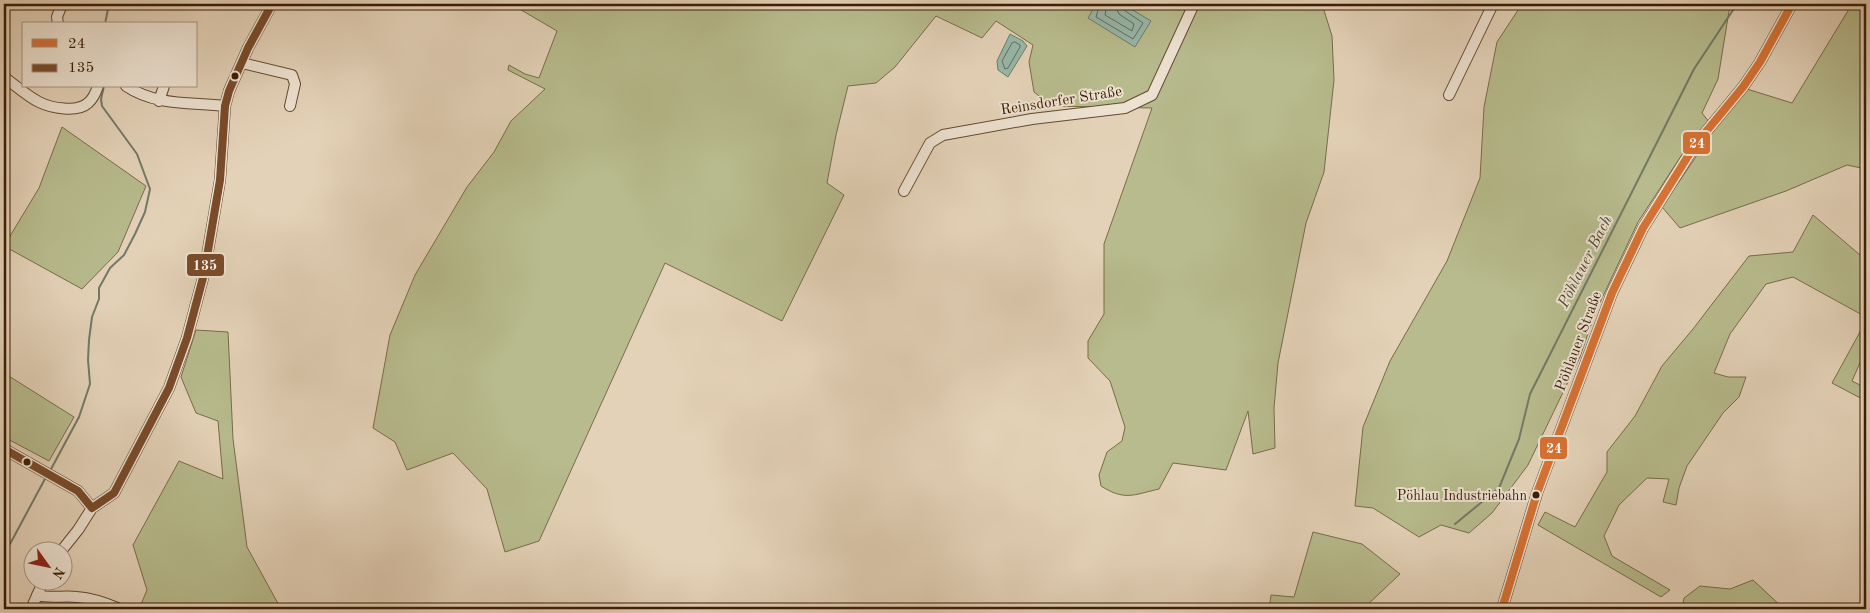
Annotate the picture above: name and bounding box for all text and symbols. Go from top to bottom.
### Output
legend [22,22,198,88]
text: 24 [68,37,85,52]
text: 135 [68,61,94,76]
unlabelled marker [230,71,240,81]
street label: Reinsdorfer Straße [999,84,1123,118]
line badge: 24 [1682,131,1711,155]
text: 24 [1689,137,1705,151]
water label: Pöhlauer Bach [1555,213,1616,311]
line badge: 135 [186,253,225,277]
text: 135 [193,259,217,273]
street label: Pöhlauer Straße [1554,290,1605,393]
line badge: 24 [1539,436,1568,460]
text: 24 [1546,442,1562,456]
unlabelled marker [22,457,32,467]
place label: Pöhlau Industriebahn [1397,489,1527,503]
marker: Pöhlau Industriebahn [1531,490,1541,500]
north arrow [22,540,72,590]
text: N [49,564,67,581]

